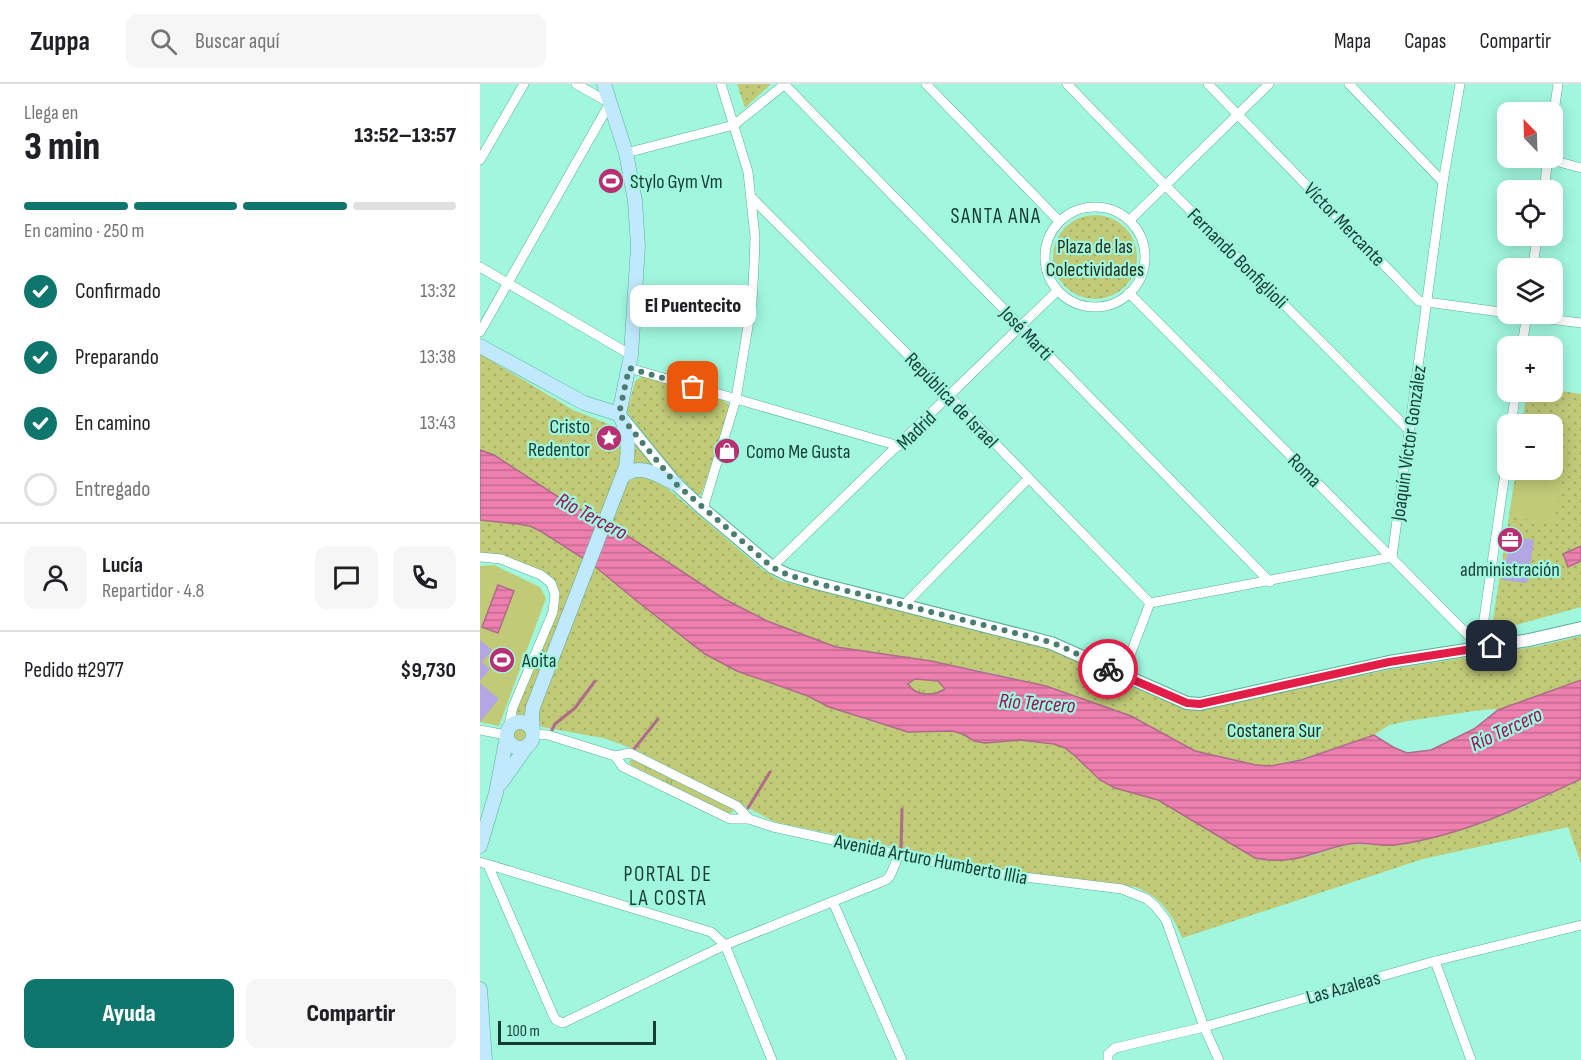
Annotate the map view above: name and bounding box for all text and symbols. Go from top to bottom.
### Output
search box [126,14,546,68]
text: Zuppa [30,25,90,58]
icon: search [147,25,180,58]
text: Buscar aquí [195,28,280,55]
text: Mapa [1334,29,1371,54]
text: Capas [1404,29,1446,54]
text: Compartir [1479,29,1551,54]
text: Llega en [24,101,78,125]
north arrow [1497,102,1563,168]
map controls [1497,102,1563,480]
text: 13:52–13:57 [354,122,456,149]
text: 3 min [24,124,100,171]
sports icon: Stylo Gym Vm [596,166,626,196]
place label: Stylo Gym Vm [630,170,723,194]
street label: Víctor Mercante [1298,178,1390,272]
button: locate [1497,180,1563,246]
street label: Fernando Bonfiglioli [1182,203,1293,314]
district label: SANTA ANA [951,204,1041,229]
text: En camino · 250 m [24,219,144,243]
park label: Plaza de las Colectividades [1046,235,1144,282]
button: layers [1497,258,1563,324]
icon: check [24,275,57,308]
text: Confirmado [75,278,161,305]
text: 13:32 [420,279,456,303]
callout: El Puentecito [630,285,756,327]
text: El Puentecito [645,294,741,318]
street label: José Marti [994,301,1058,366]
button: + [1497,336,1563,402]
icon: check [24,341,57,374]
text: Preparando [75,344,159,371]
text: 13:38 [420,345,456,369]
street label: República de Israel [900,348,1003,454]
pin [667,361,718,412]
street label: Joaquín Víctor González [1386,364,1432,523]
icon: bag [676,370,709,403]
street label: Madrid [892,406,941,455]
icon: check [24,407,57,440]
text: En camino [75,410,151,437]
text: 13:43 [420,411,456,435]
button: − [1497,414,1563,480]
place label: Cristo Redentor [528,415,590,462]
place icon: Cristo Redentor [594,423,624,453]
shop icon: Como Me Gusta [712,436,742,466]
place label: Como Me Gusta [746,440,851,464]
street label: Roma [1282,449,1326,493]
text: Entregado [75,476,150,503]
water label: Río Tercero [552,487,632,546]
office icon: administración [1495,525,1525,555]
button: person [24,546,87,609]
button: chat [315,546,378,609]
button: phone [393,546,456,609]
text: Lucía [102,552,143,579]
place label: administración [1460,558,1560,582]
text: Repartidor · 4.8 [102,579,204,603]
pin [1466,620,1517,671]
icon: home [1475,629,1508,662]
courier [1078,639,1138,699]
sports icon: Aoita [487,645,517,675]
place label: Aoita [521,649,557,673]
icon: bike [1092,653,1125,686]
text: Pedido #2977 [24,657,124,684]
text: $9,730 [400,657,456,684]
water label: Río Tercero [998,688,1076,719]
water label: Río Tercero [1466,702,1547,757]
park label: Costanera Sur [1227,719,1321,743]
street label: Avenida Arturo Humberto Illia [831,829,1029,890]
district label: PORTAL DE LA COSTA [624,862,712,911]
street label: Las Azaleas [1304,966,1383,1010]
button: Ayuda [24,979,234,1048]
button: Compartir [246,979,456,1048]
scale bar [498,1018,656,1046]
text: 100 m [507,1022,540,1041]

